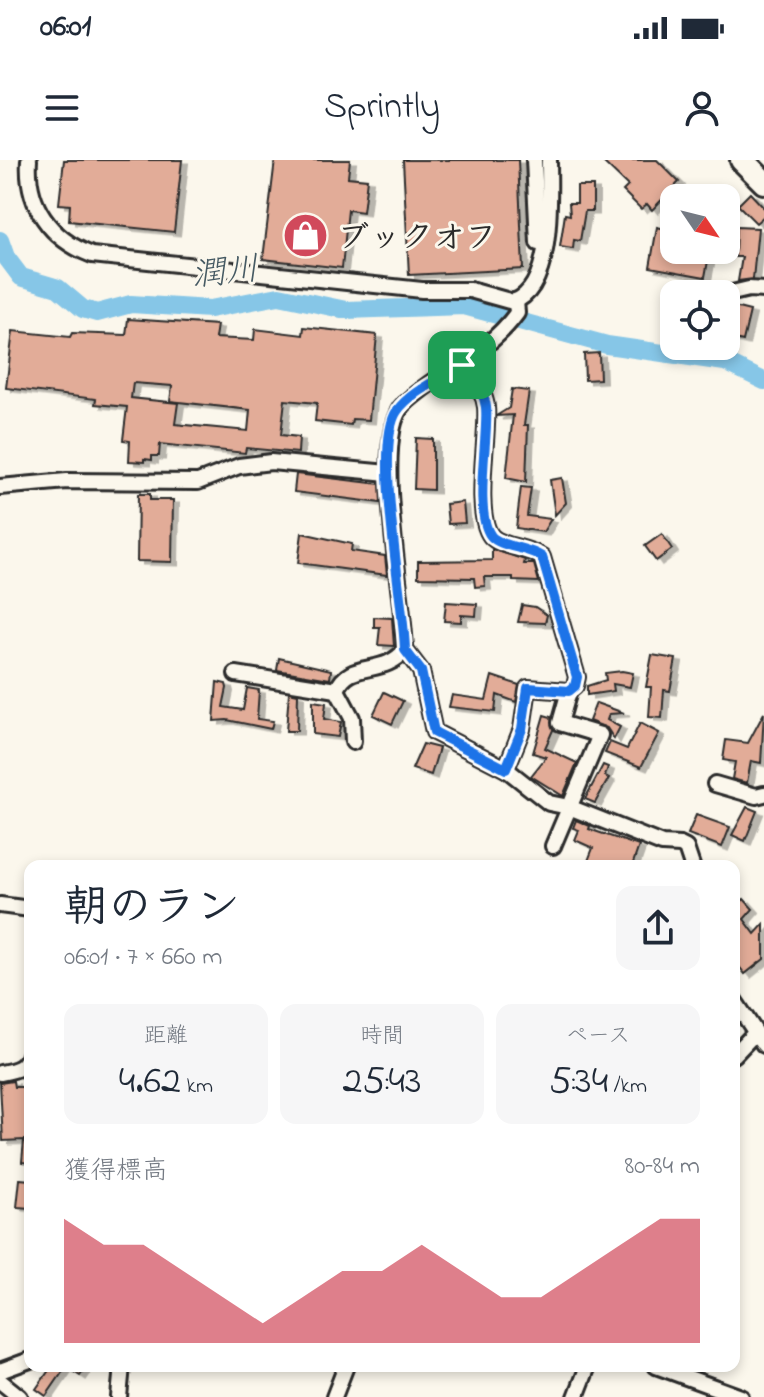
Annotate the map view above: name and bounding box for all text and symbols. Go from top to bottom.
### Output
text: 06:01 [40,6,91,50]
text: Sprintly [324,82,440,135]
icon: menu [40,86,84,130]
icon: person [680,86,724,130]
north arrow [660,184,740,264]
map controls [660,184,740,360]
shop icon: ブックオフ [282,212,330,260]
place label: ブックオフ [337,216,497,263]
water label: 潤川 [189,246,262,302]
button: locate [660,280,740,360]
pin [428,331,496,399]
icon: arrive [440,343,484,387]
text: 朝のラン [64,877,240,941]
button: share [616,886,700,970]
text: 06:01 · 7 × 660 m [64,939,223,977]
text: 距離 [144,1021,188,1053]
text: 時間 [360,1021,404,1053]
text: ペース [566,1021,630,1053]
text: 4.62 [119,1053,181,1112]
text: 25:43 [342,1053,422,1112]
text: 5:34 [549,1053,608,1112]
text: km [181,1071,213,1103]
text: /km [608,1071,647,1103]
text: 80–84 m [624,1148,700,1186]
text: 獲得標高 [64,1153,168,1191]

